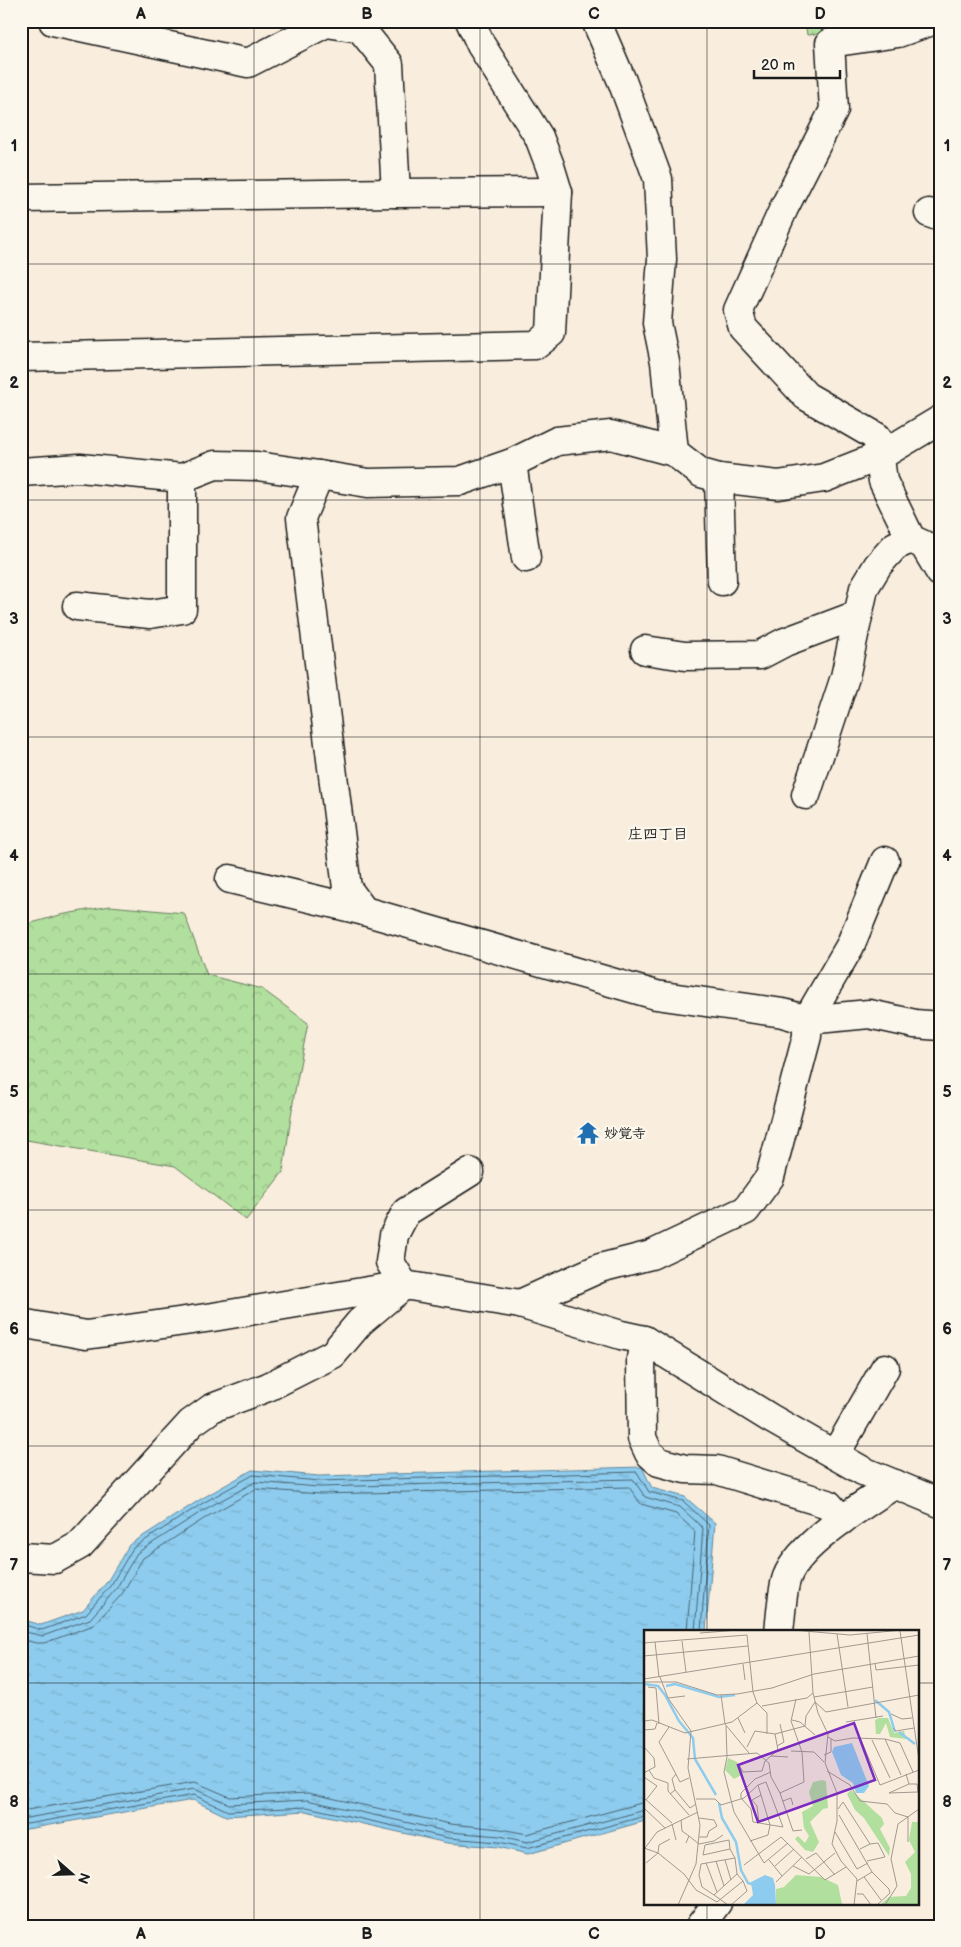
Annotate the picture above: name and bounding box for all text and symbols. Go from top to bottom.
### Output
text: A [135,5,146,24]
text: B [361,5,373,24]
text: C [588,5,600,24]
text: D [814,5,826,24]
scale bar [754,48,840,80]
text: 20 m [761,56,795,75]
text: 1 [11,137,17,156]
text: 1 [944,137,950,156]
text: 2 [9,374,19,393]
text: 2 [942,374,952,393]
text: 3 [9,610,19,629]
text: 3 [942,610,952,629]
district label: 庄四丁目 [628,825,688,844]
text: 4 [9,847,19,866]
text: 4 [942,847,952,866]
text: 5 [9,1083,19,1102]
text: 5 [942,1083,952,1102]
temple icon: 妙覚寺 [575,1120,601,1146]
place label: 妙覚寺 [604,1125,646,1142]
text: 6 [9,1320,19,1339]
text: 6 [942,1320,952,1339]
text: 7 [10,1556,19,1575]
text: 7 [943,1556,952,1575]
inset map [644,1630,918,1904]
text: 8 [9,1793,19,1812]
text: 8 [942,1793,952,1812]
north arrow [48,1850,98,1900]
text: N [74,1870,94,1886]
text: A [135,1925,146,1944]
text: B [361,1925,373,1944]
text: C [588,1925,600,1944]
text: D [814,1925,826,1944]

